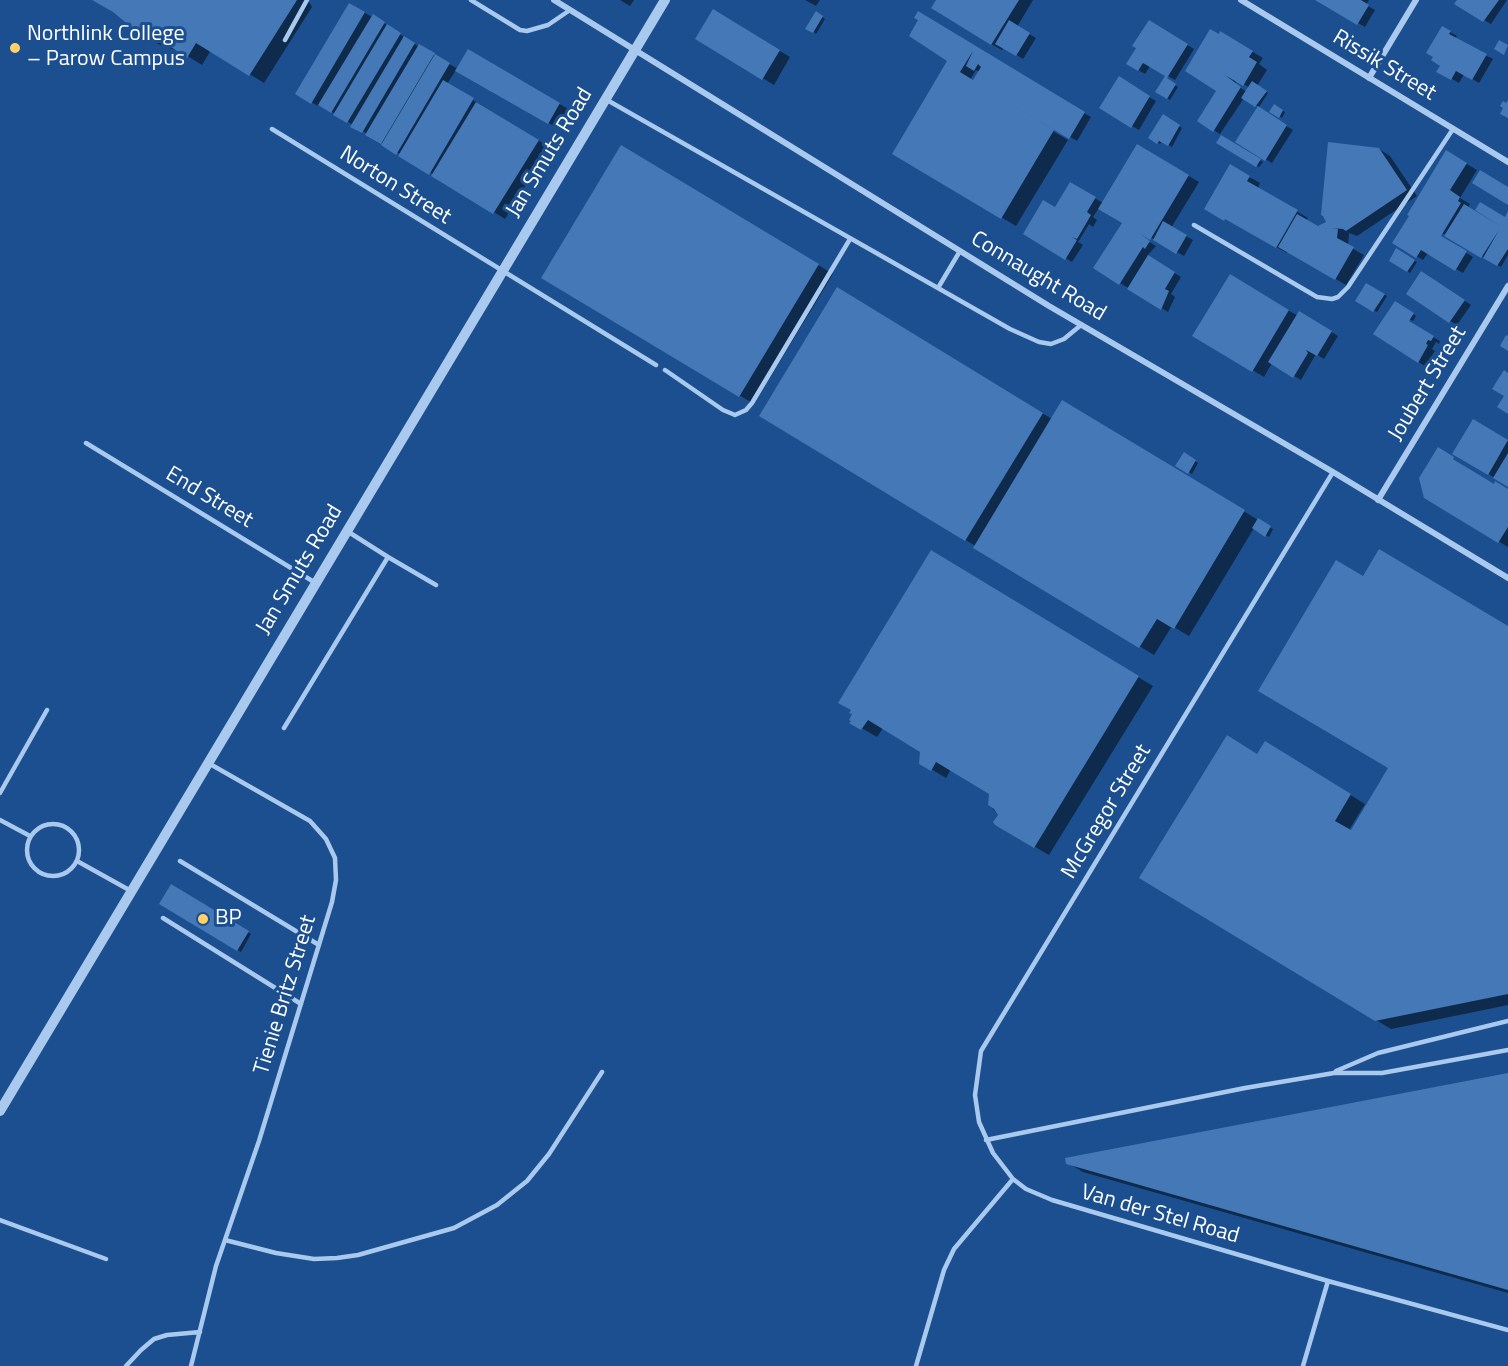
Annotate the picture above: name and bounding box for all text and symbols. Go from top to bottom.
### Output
place label: Northlink College – Parow Campus [27,22,185,74]
street label: Rissik Street [1328,25,1440,107]
marker: Northlink College – Parow Campus [8,41,22,55]
street label: Jan Smuts Road [501,83,599,223]
street label: Norton Street [334,141,456,231]
street label: Connaught Road [966,226,1110,328]
street label: Joubert Street [1383,322,1473,446]
street label: End Street [161,462,257,534]
street label: Jan Smuts Road [251,500,349,640]
street label: McGregor Street [1057,740,1157,884]
place label: BP [215,906,242,932]
marker: BP [196,912,210,926]
street label: Tienie Britz Street [249,912,323,1078]
street label: Van der Stel Road [1078,1180,1242,1250]

